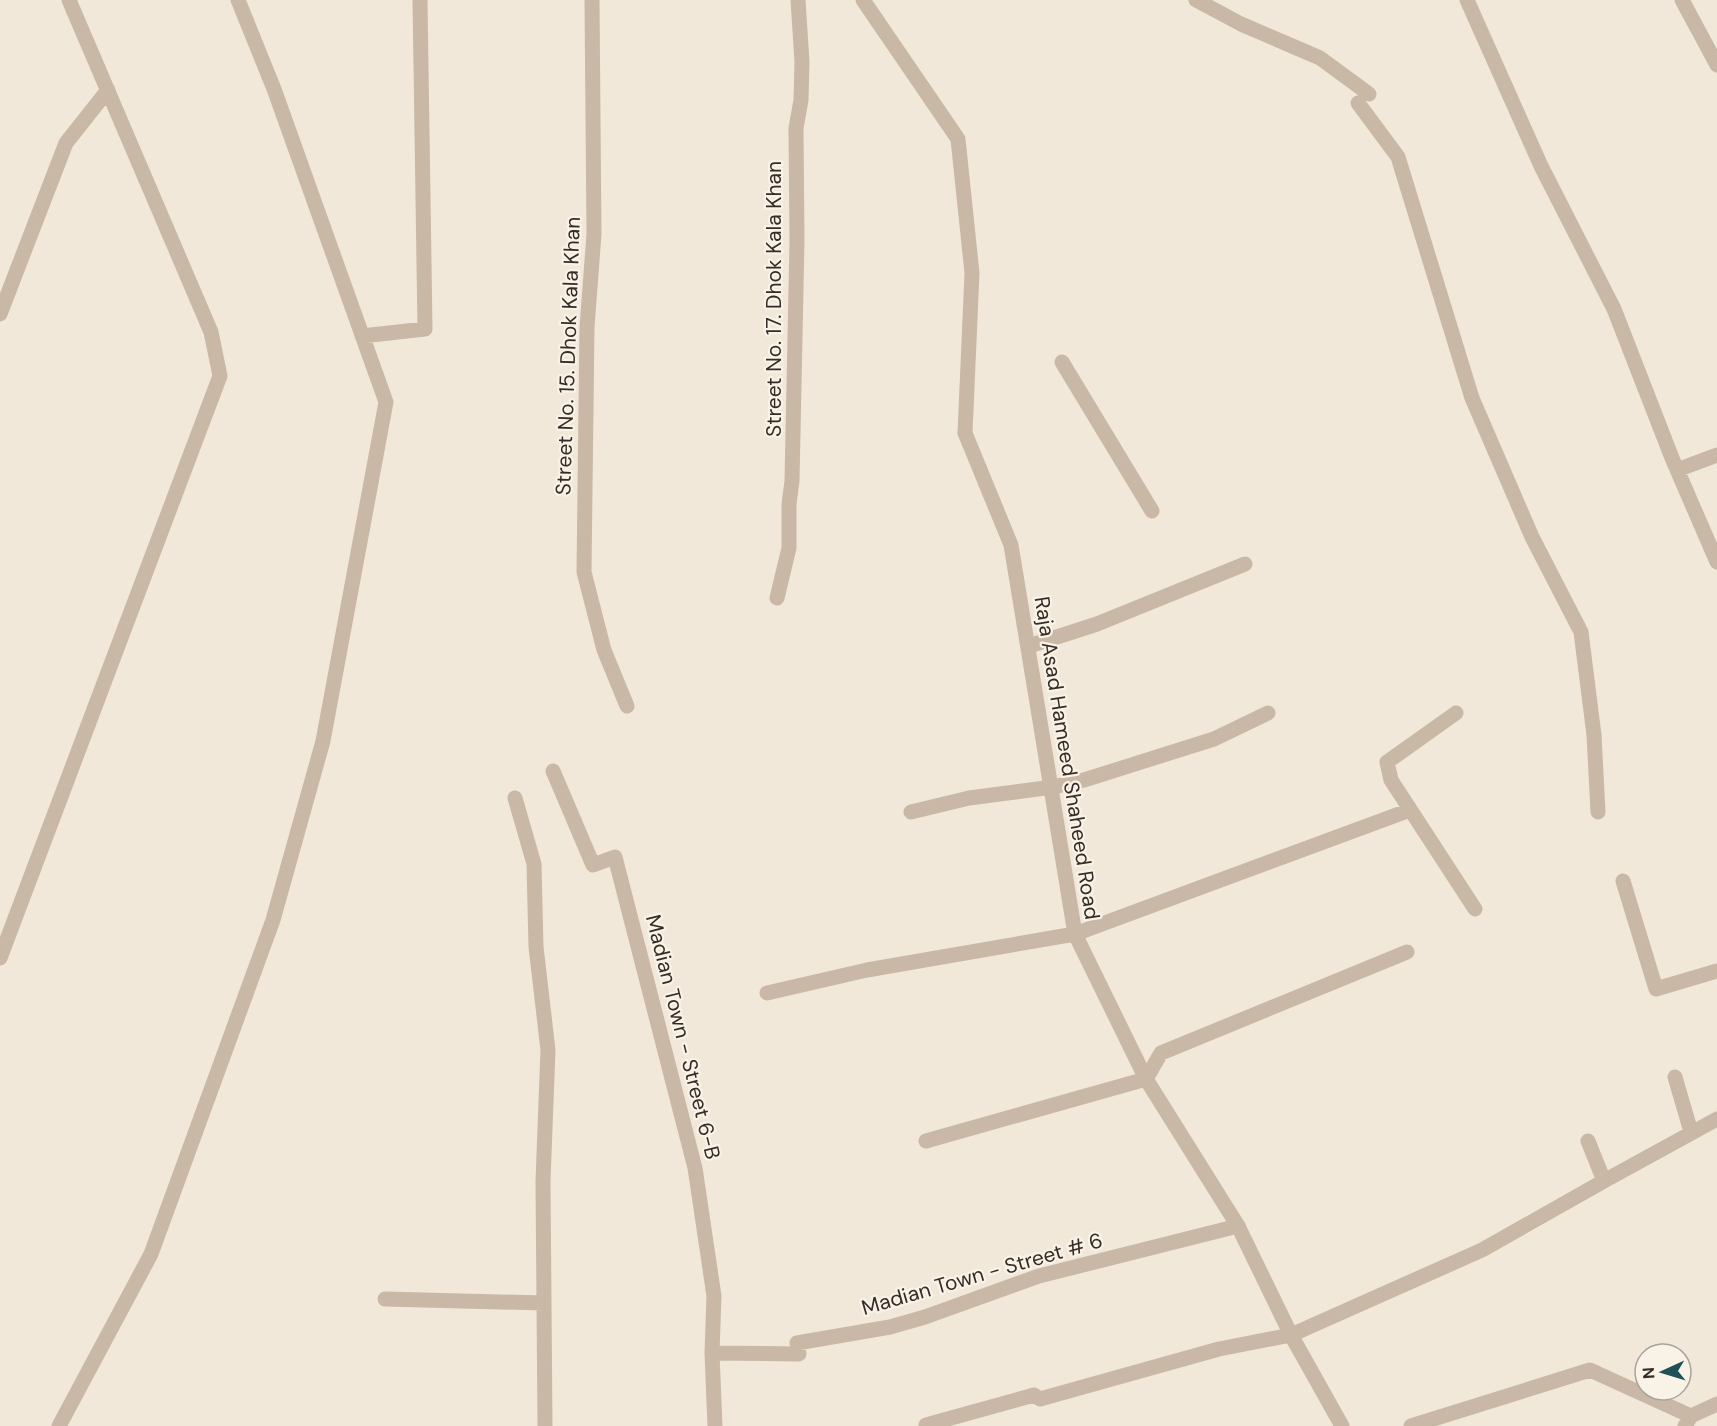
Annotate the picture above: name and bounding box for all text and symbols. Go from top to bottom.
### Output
street label: Street No. 17. Dhok Kala Khan [760,161,788,437]
street label: Street No. 15. Dhok Kala Khan [549,216,587,496]
street label: Raja Asad Hameed Shaheed Road [1028,594,1106,922]
street label: Madian Town - Street 6-B [639,912,727,1162]
street label: Madian Town - Street # 6 [858,1226,1106,1322]
north arrow [1633,1342,1693,1402]
text: N [1638,1366,1659,1380]

